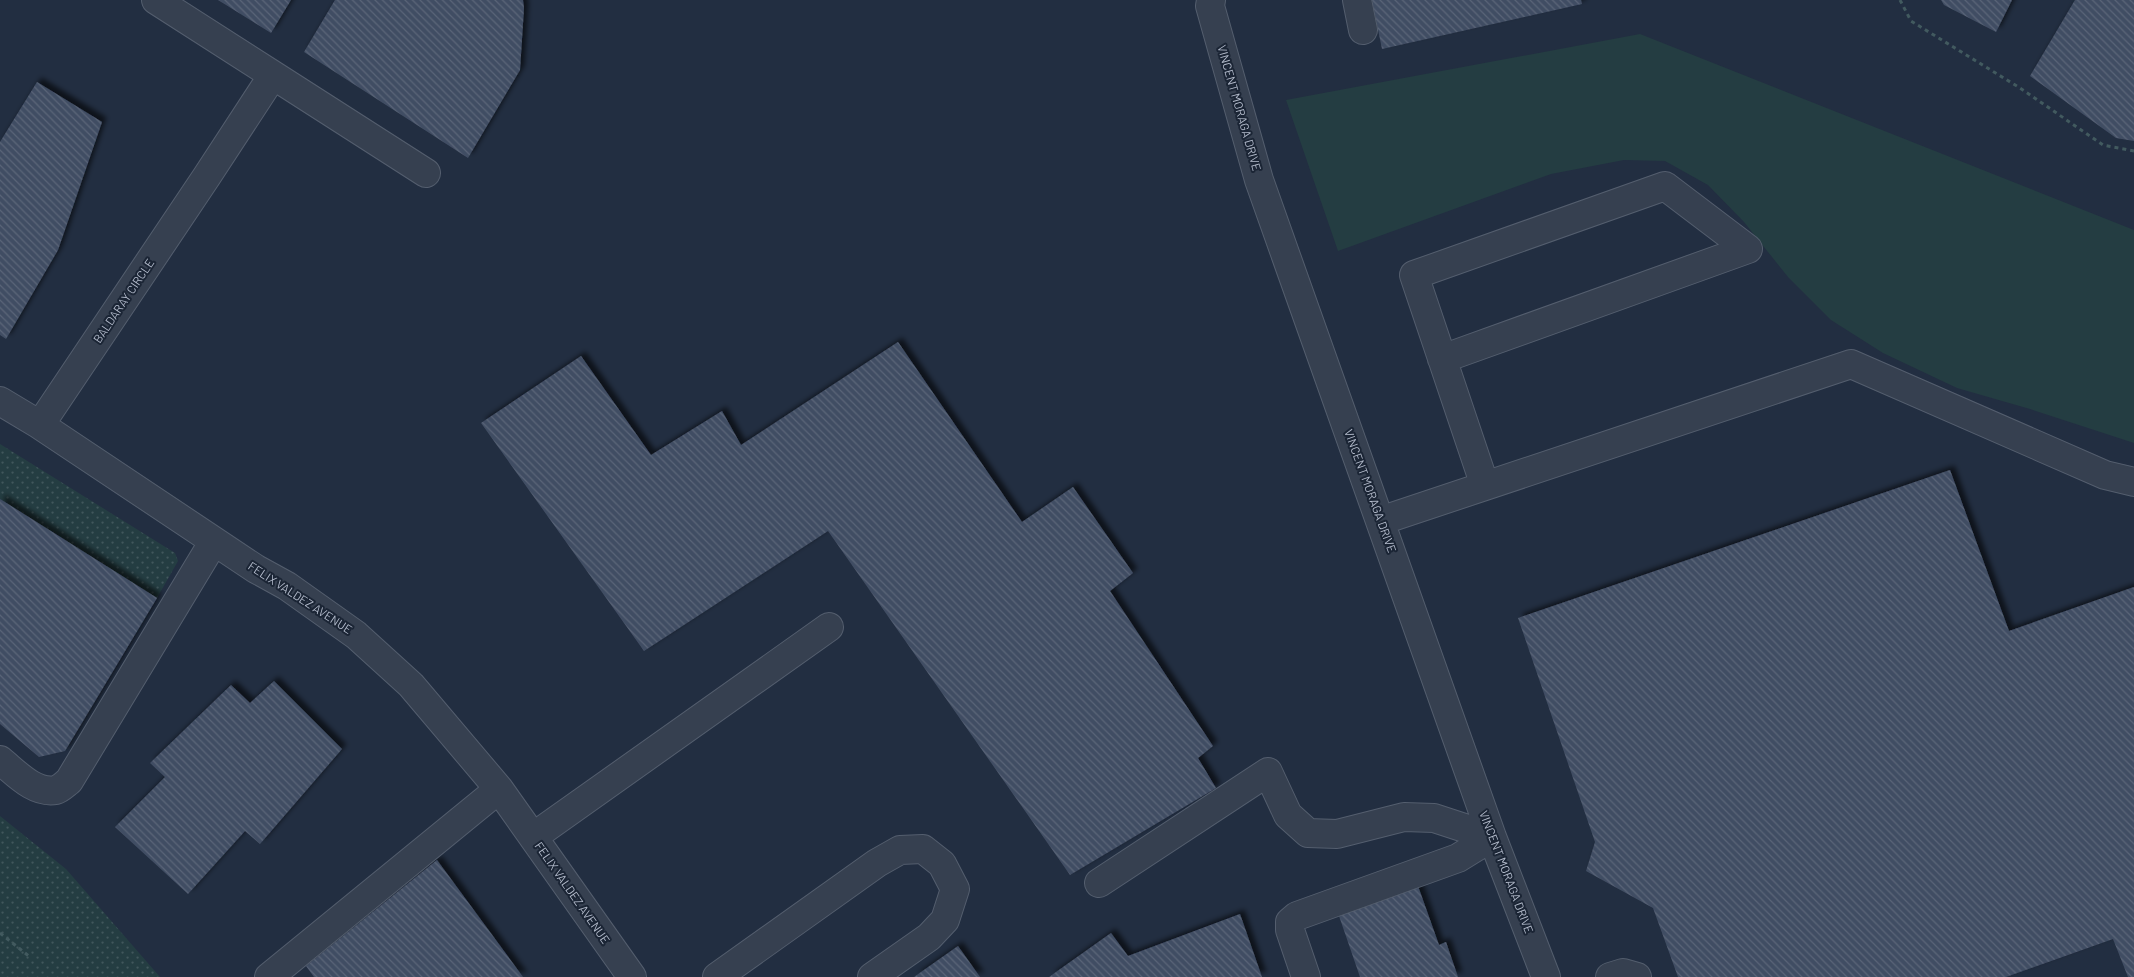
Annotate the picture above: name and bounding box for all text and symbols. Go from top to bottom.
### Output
street label: VINCENT MORAGA DRIVE [1215,43,1265,172]
street label: BALDARAY CIRCLE [90,256,156,345]
street label: VINCENT MORAGA DRIVE [1342,427,1400,554]
street label: FELIX VALDEZ AVENUE [246,558,355,636]
street label: VINCENT MORAGA DRIVE [1477,808,1537,935]
street label: FELIX VALDEZ AVENUE [532,839,613,946]

